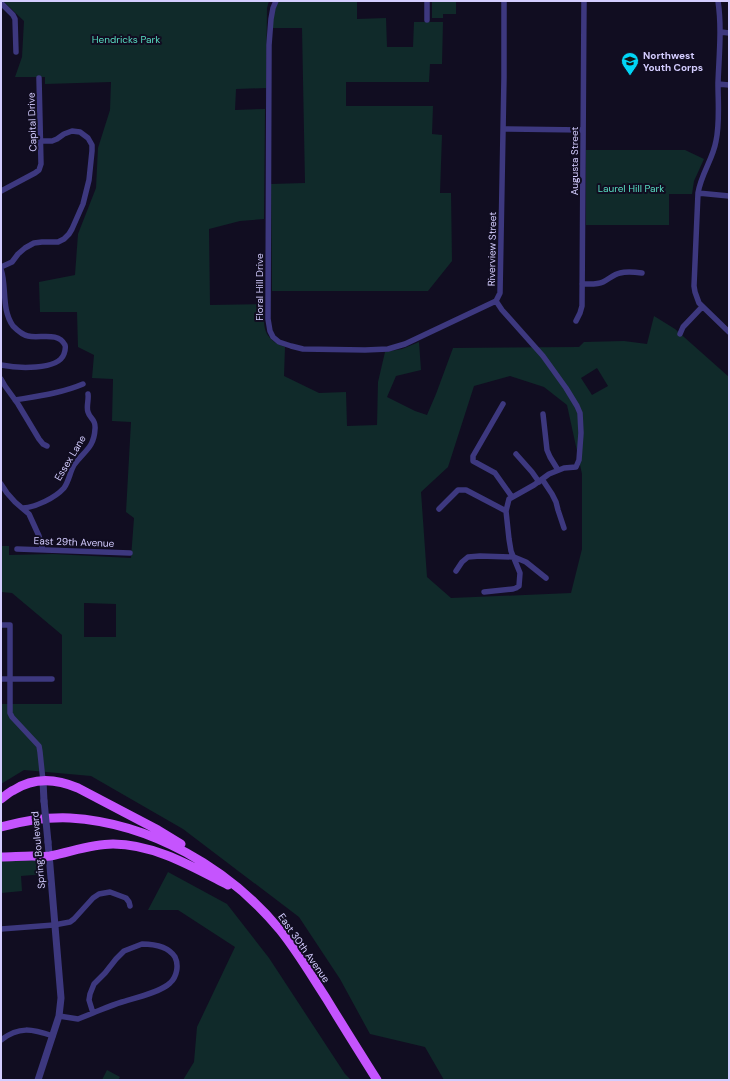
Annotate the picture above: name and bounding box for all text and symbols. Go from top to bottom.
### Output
park label: Hendricks Park [92,33,160,46]
place label: Northwest Youth Corps [643,49,703,74]
school or university icon: Northwest Youth Corps [620,51,640,76]
street label: Capital Drive [24,92,40,152]
street label: Augusta Street [568,127,581,195]
park label: Laurel Hill Park [598,182,664,195]
street label: Riverview Street [485,212,499,286]
street label: Floral Hill Drive [253,253,266,321]
street label: Essex Lane [51,433,89,483]
street label: East 29th Avenue [33,534,115,550]
street label: Spring Boulevard [28,811,48,889]
street label: East 30th Avenue [275,911,333,985]

